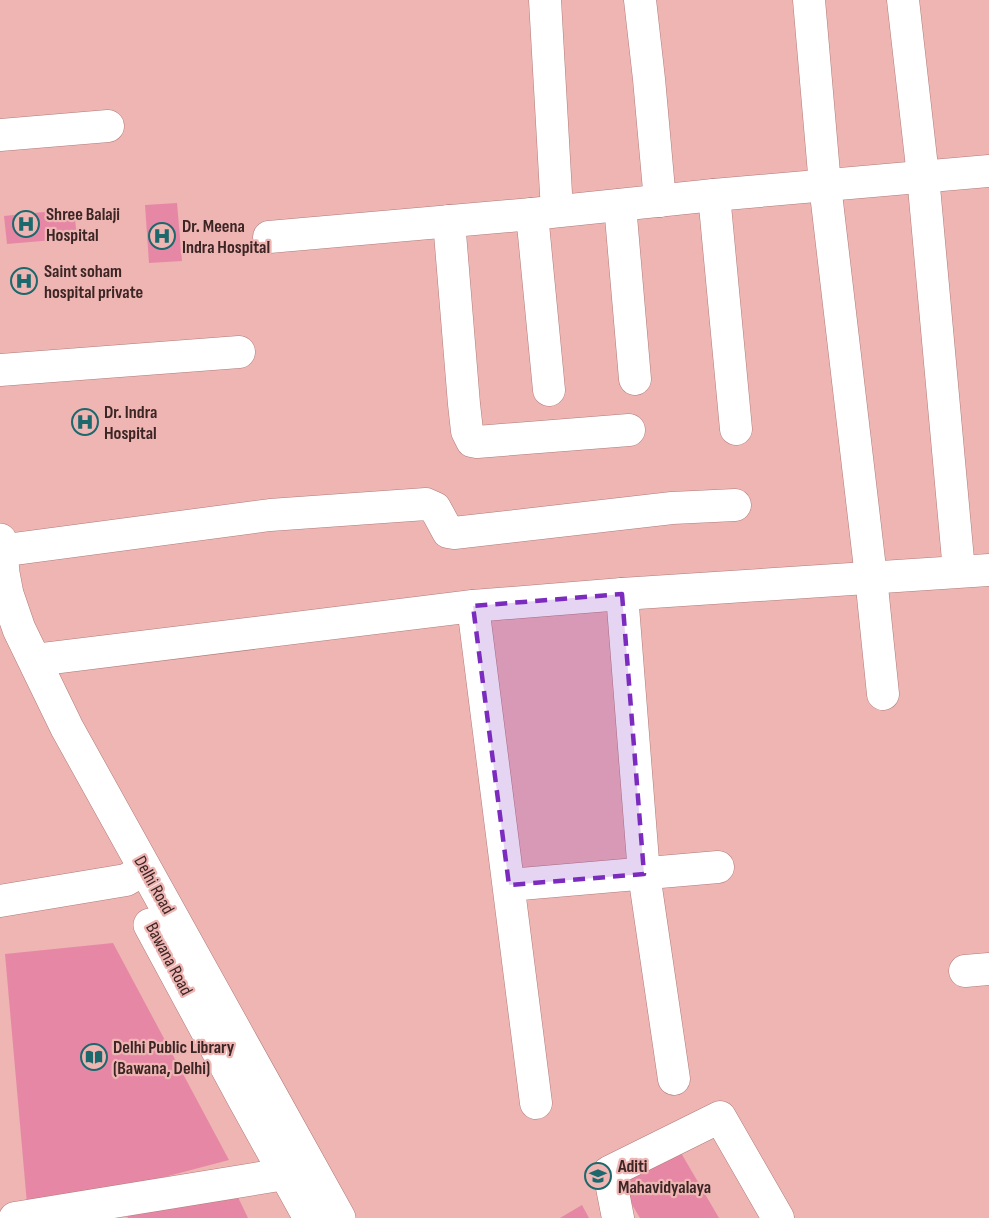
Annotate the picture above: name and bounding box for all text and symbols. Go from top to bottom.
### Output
place label: Shree Balaji Hospital [46,204,120,246]
hospital icon: Shree Balaji Hospital [11,209,41,239]
place label: Dr. Meena Indra Hospital [182,216,270,258]
hospital icon: Dr. Meena Indra Hospital [147,221,177,251]
place label: Saint soham hospital private [44,261,143,303]
hospital icon: Saint soham hospital private [9,266,39,296]
place label: Dr. Indra Hospital [104,402,157,444]
hospital icon: Dr. Indra Hospital [70,407,100,437]
street label: Delhi Road [129,852,179,918]
street label: Bawana Road [141,919,197,999]
place label: Delhi Public Library (Bawana, Delhi) [113,1037,235,1079]
library icon: Delhi Public Library (Bawana, Delhi) [79,1042,109,1072]
place label: Aditi Mahavidyalaya [617,1156,711,1198]
school or university icon: Aditi Mahavidyalaya [583,1161,613,1191]

